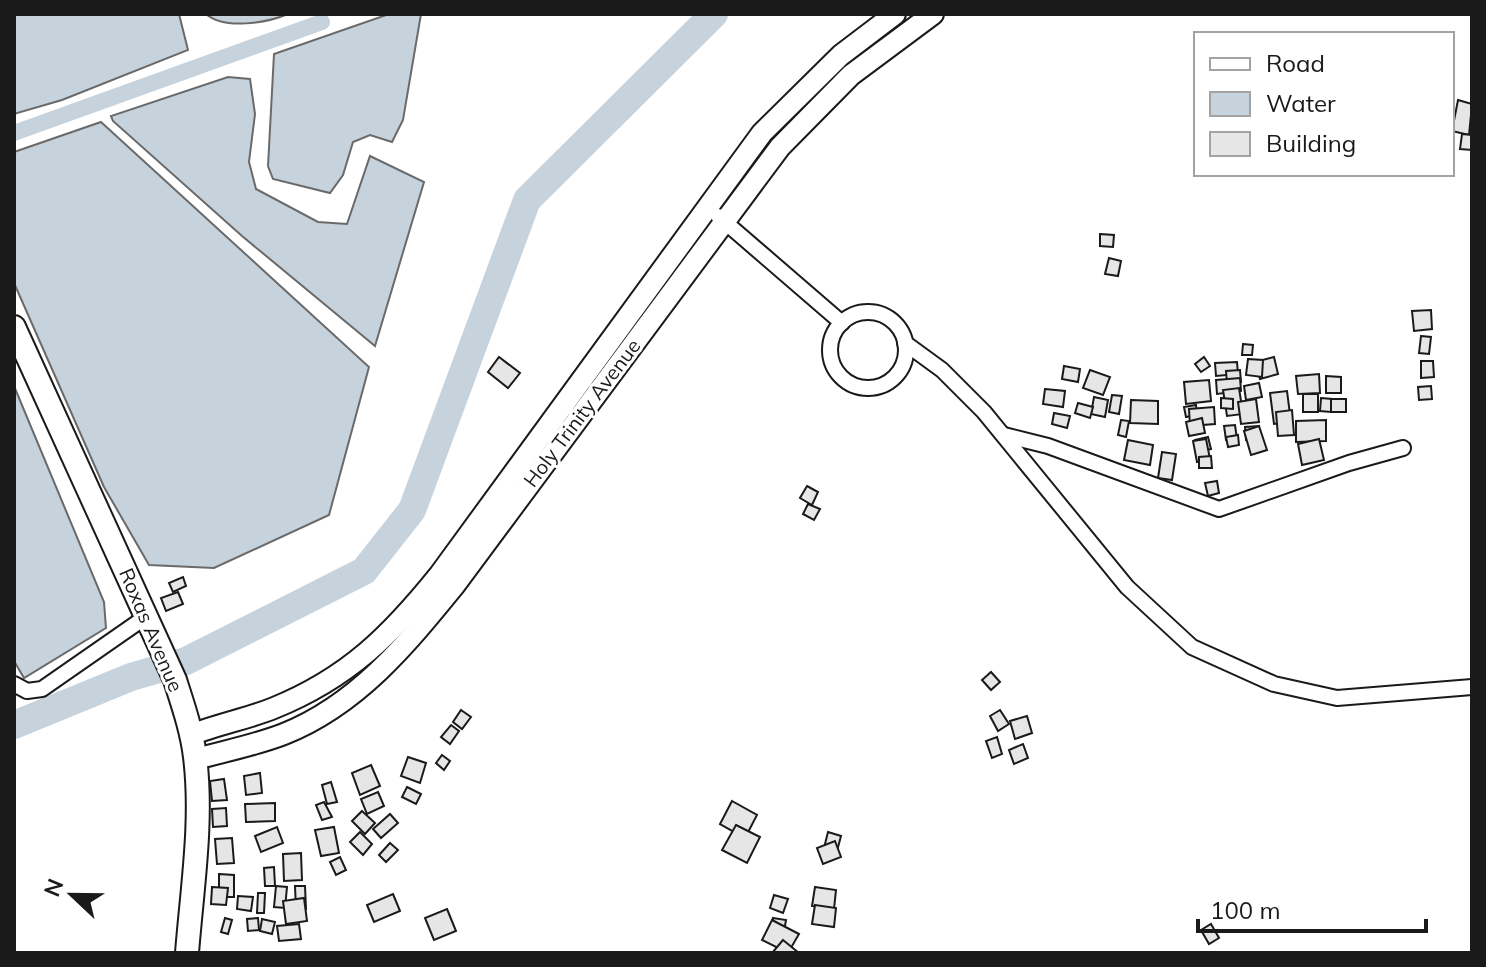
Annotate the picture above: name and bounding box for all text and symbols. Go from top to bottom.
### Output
legend [1194,32,1454,176]
text: Road [1266,48,1325,78]
text: Water [1266,88,1336,118]
text: Building [1266,128,1356,158]
street label: Holy Trinity Avenue [518,334,645,492]
street label: Roxas Avenue [114,564,189,696]
north arrow [32,855,112,935]
text: N [37,875,70,900]
scale bar [1198,883,1426,933]
text: 100 m [1210,895,1281,925]

